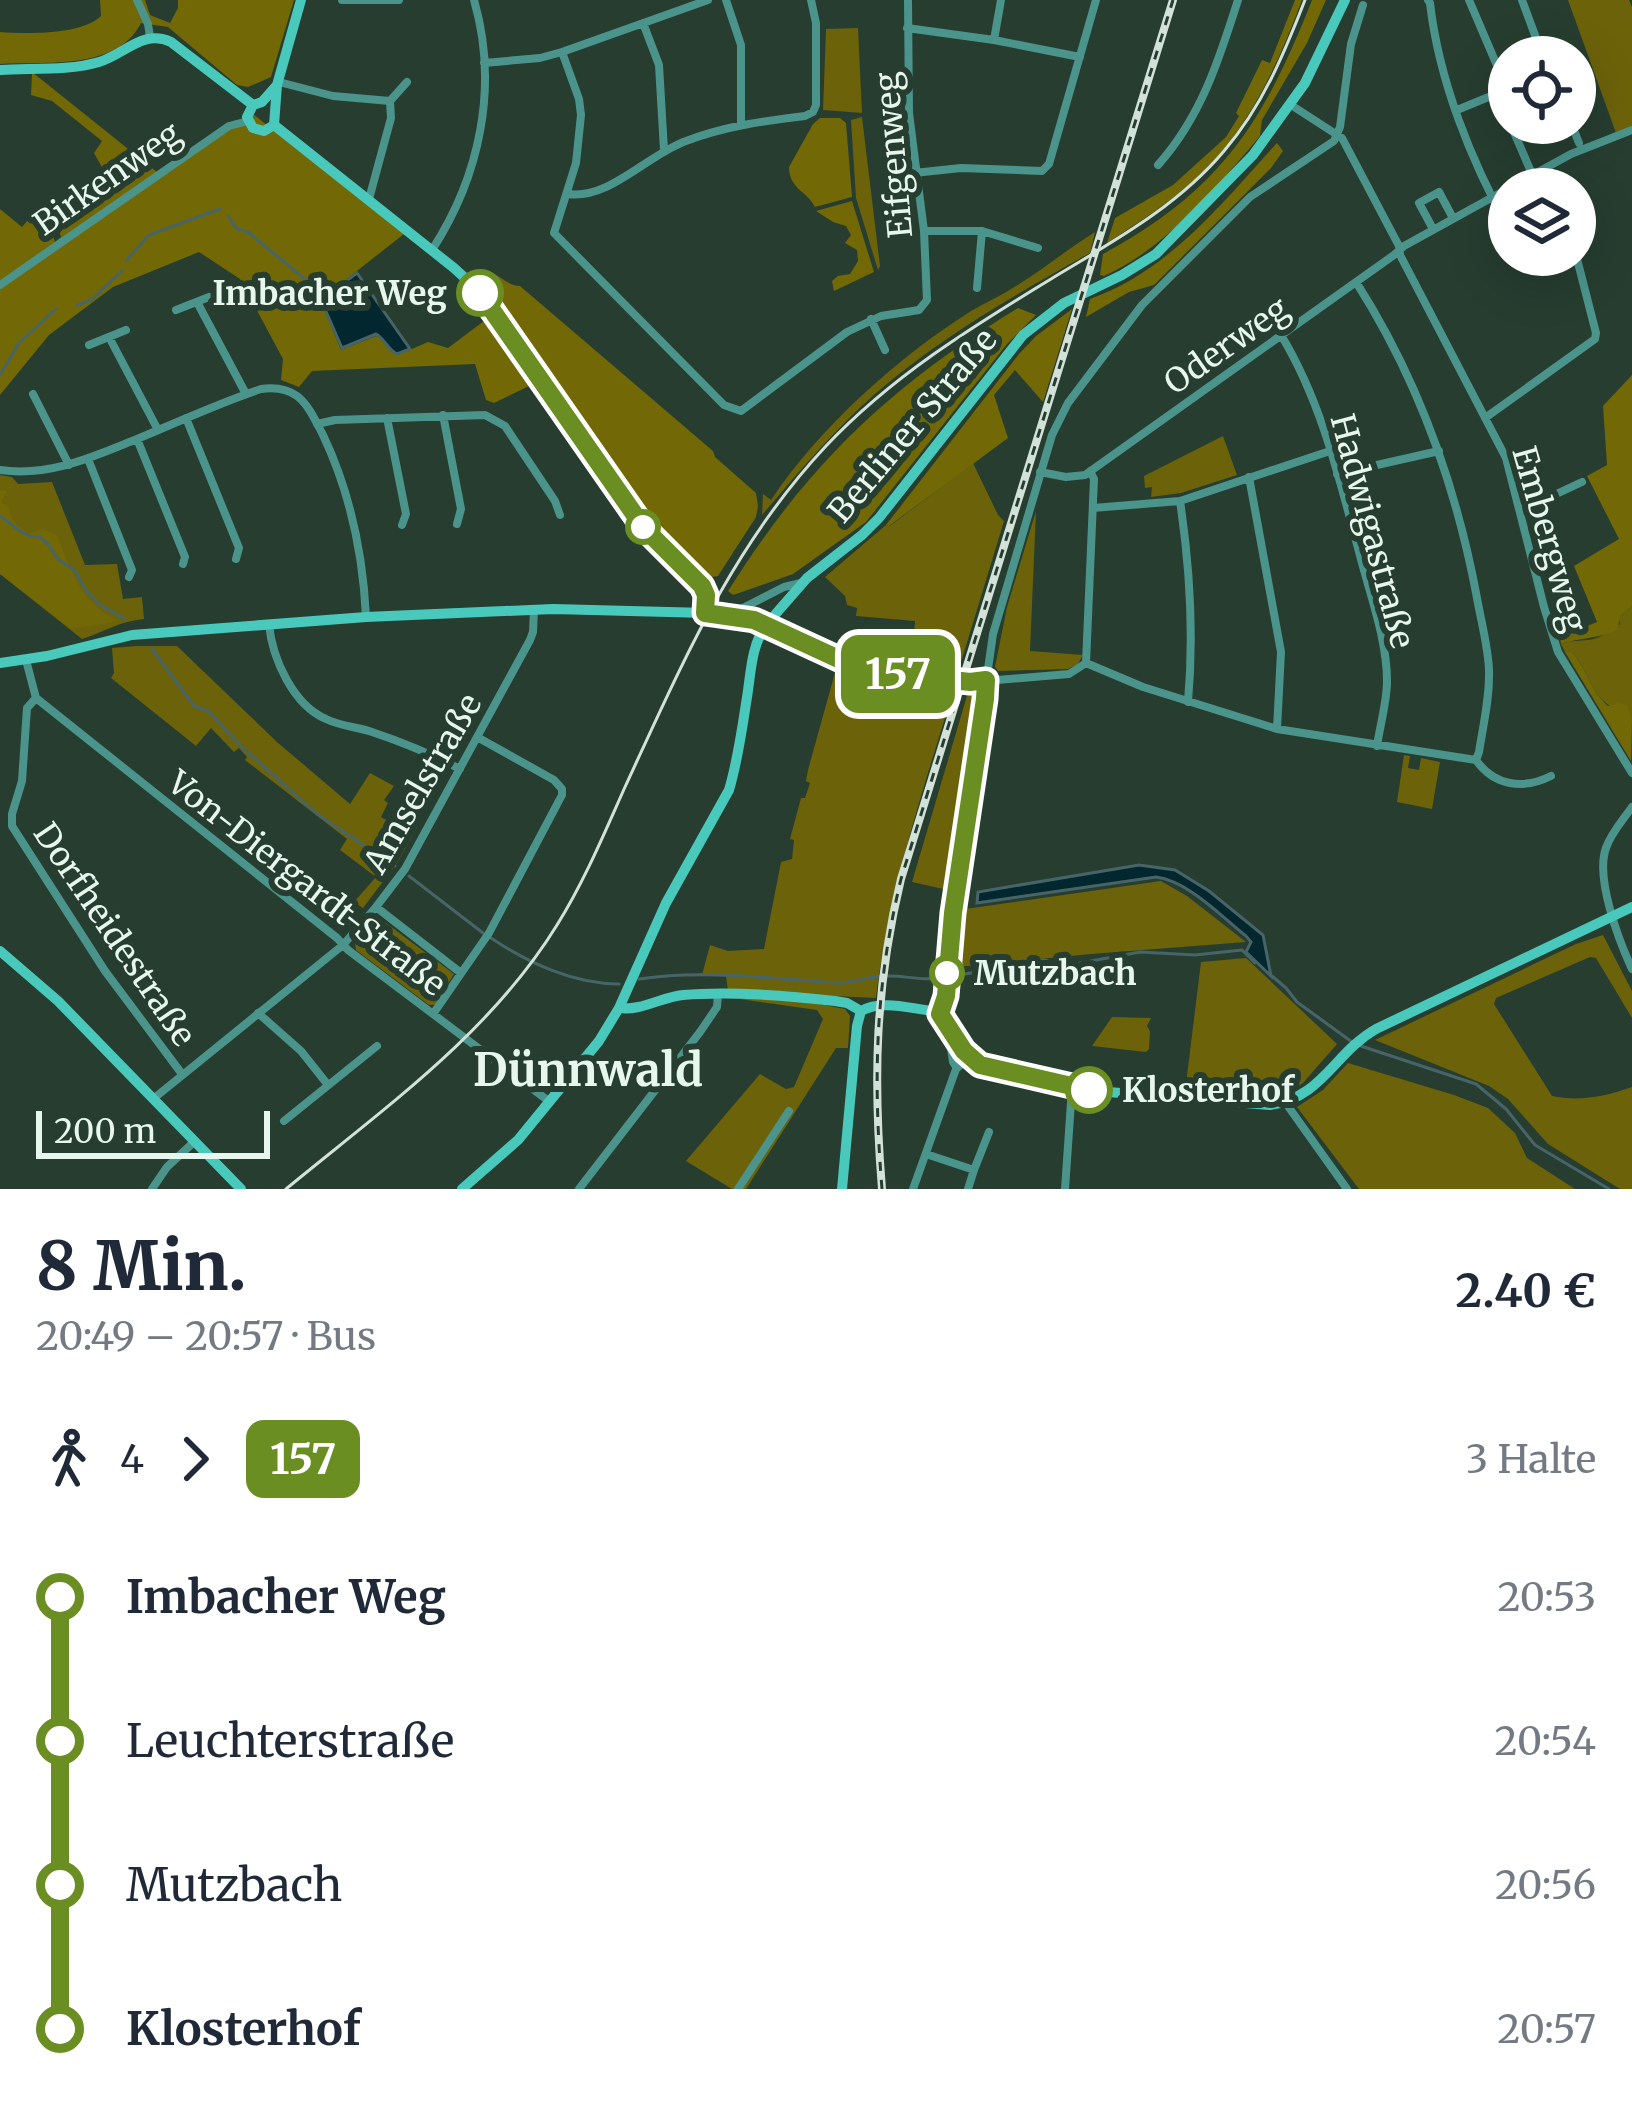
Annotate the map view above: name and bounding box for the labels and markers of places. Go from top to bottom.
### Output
marker: Imbacher Weg [458,271,502,315]
place label: Imbacher Weg [212,273,447,314]
unlabelled marker [627,511,659,543]
place label: Mutzbach [974,953,1137,994]
marker: Mutzbach [931,957,963,989]
marker: Klosterhof [1067,1068,1111,1112]
place label: Klosterhof [1122,1070,1296,1111]

